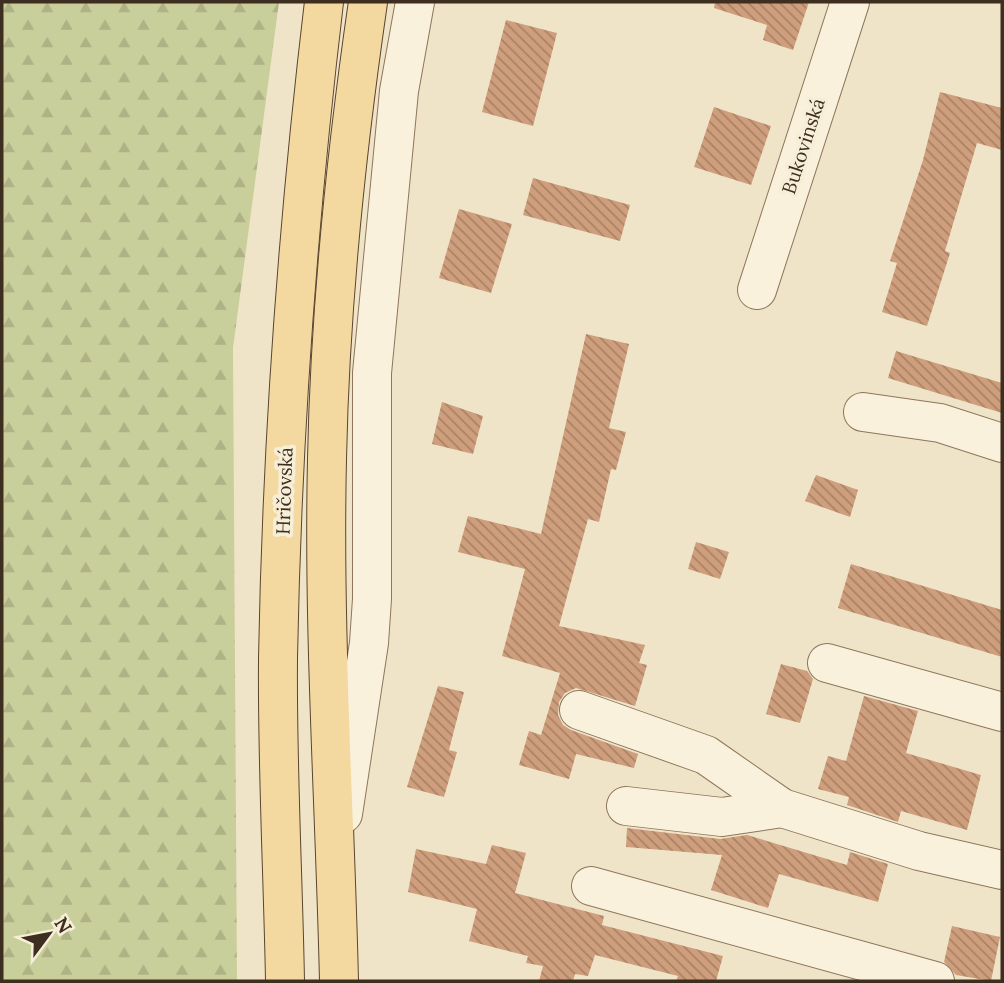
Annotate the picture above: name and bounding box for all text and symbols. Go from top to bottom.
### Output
street label: Bukovinská [776,95,830,197]
street label: Hričovská [270,447,298,535]
north arrow [14,899,84,969]
text: N [49,912,78,938]

